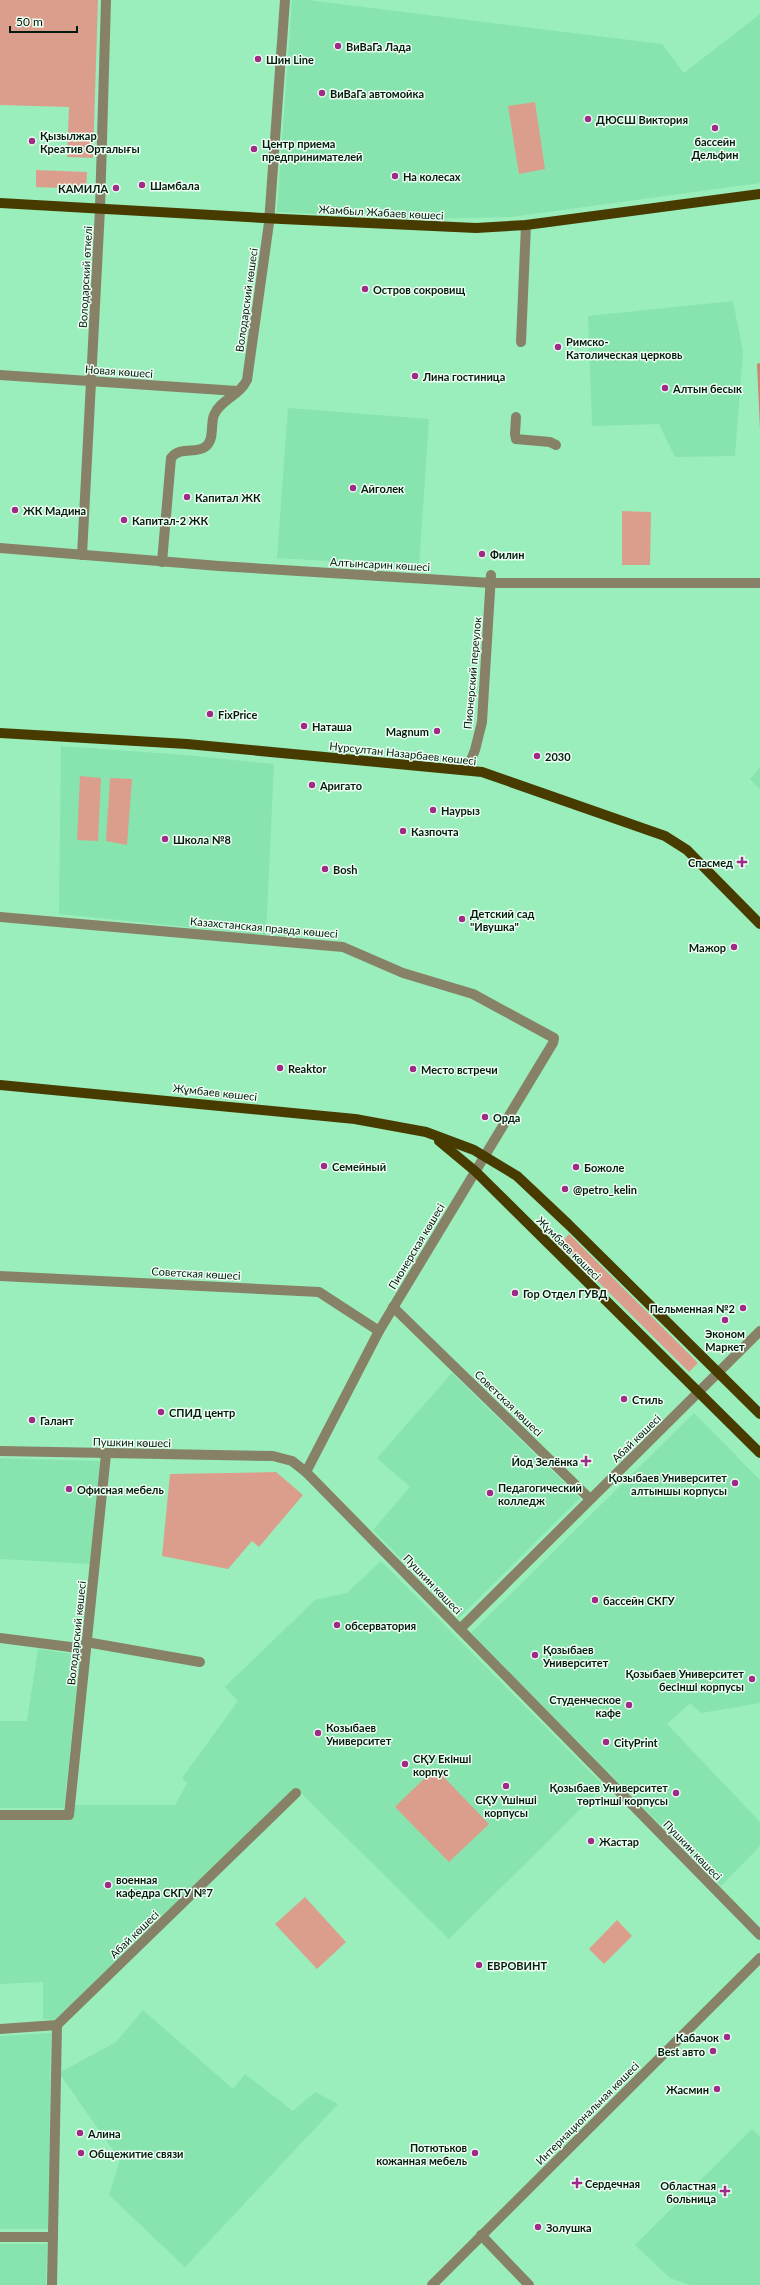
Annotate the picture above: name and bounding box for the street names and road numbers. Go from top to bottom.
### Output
street label: Жамбыл Жабаев көшесі [318,202,444,222]
street label: Володарский өткелі [76,225,94,328]
street label: Володарский көшесі [232,247,260,353]
street label: Новая көшесі [85,362,154,380]
street label: Алтынсарин көшесі [330,555,431,573]
street label: Пионерский переулок [461,616,483,730]
street label: Нұрсұлтан Назарбаев көшесі [329,739,477,767]
street label: Казахстанская правда көшесі [190,914,339,940]
street label: Жұмбаев көшесі [172,1081,258,1103]
street label: Пионерская көшесі [385,1200,447,1291]
street label: Жұмбаев көшесі [534,1213,604,1283]
street label: Советская көшесі [151,1264,241,1282]
street label: Советская көшесі [472,1367,546,1439]
street label: Абай көшесі [609,1411,663,1464]
street label: Пушкин көшесі [93,1435,172,1449]
street label: Пушкин көшесі [401,1551,465,1617]
street label: Володарский көшесі [64,1580,88,1686]
street label: Пушкин көшесі [661,1817,725,1883]
street label: Абай көшесі [107,1907,161,1960]
street label: Интернациональная көшесі [533,2059,641,2167]

